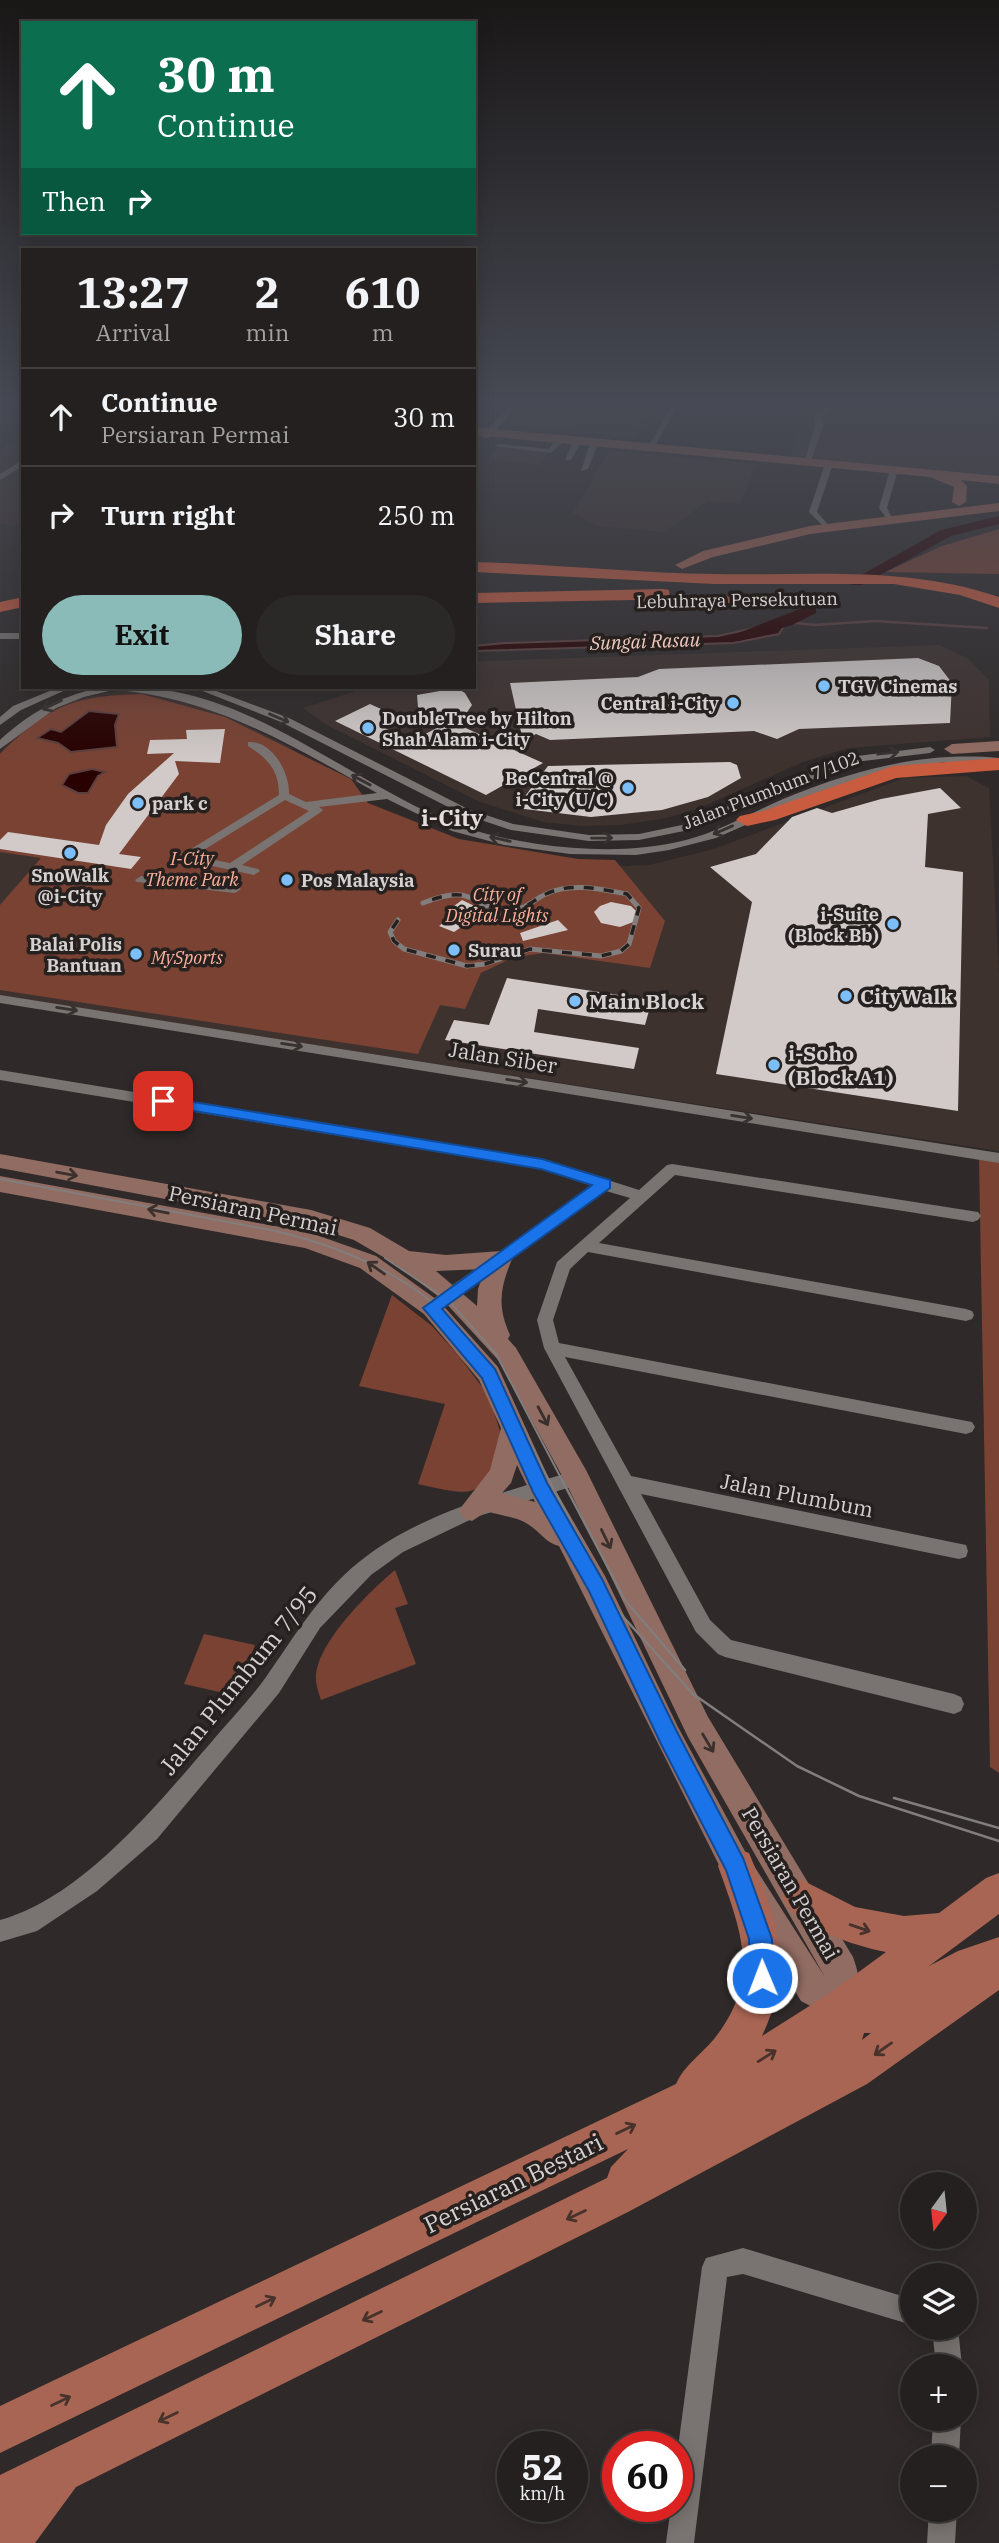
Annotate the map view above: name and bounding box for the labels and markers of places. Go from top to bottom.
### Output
place label: TGV Cinemas [838,675,957,698]
marker: TGV Cinemas [816,678,832,694]
place label: Central i-City [601,692,720,715]
marker: Central i-City [725,695,741,711]
place label: DoubleTree by Hilton Shah Alam i-City [382,707,572,751]
marker: DoubleTree by Hilton Shah Alam i-City [360,720,376,736]
place label: BeCentral @ i-City (U/C) [505,767,614,811]
marker: BeCentral @ i-City (U/C) [620,780,636,796]
place label: park c [152,792,208,815]
marker: park c [130,795,146,811]
marker: SnoWalk @i-City [62,845,78,861]
place label: SnoWalk @i-City [31,864,110,908]
place label: Pos Malaysia [301,869,415,892]
marker: Pos Malaysia [279,872,295,888]
place label: i-Suite (Block Bb) [788,903,879,947]
marker: i-Suite (Block Bb) [885,916,901,932]
place label: Balai Polis Bantuan [29,933,122,977]
place label: Surau [468,939,522,962]
marker: Surau [446,942,462,958]
marker: Balai Polis Bantuan [128,946,144,962]
place label: CityWalk [860,982,953,1010]
place label: Main Block [589,987,704,1015]
marker: CityWalk [838,988,854,1004]
marker: Main Block [567,993,583,1009]
place label: i-Soho (Block A1) [788,1039,893,1091]
marker: i-Soho (Block A1) [766,1057,782,1073]
pin [133,1071,193,1131]

